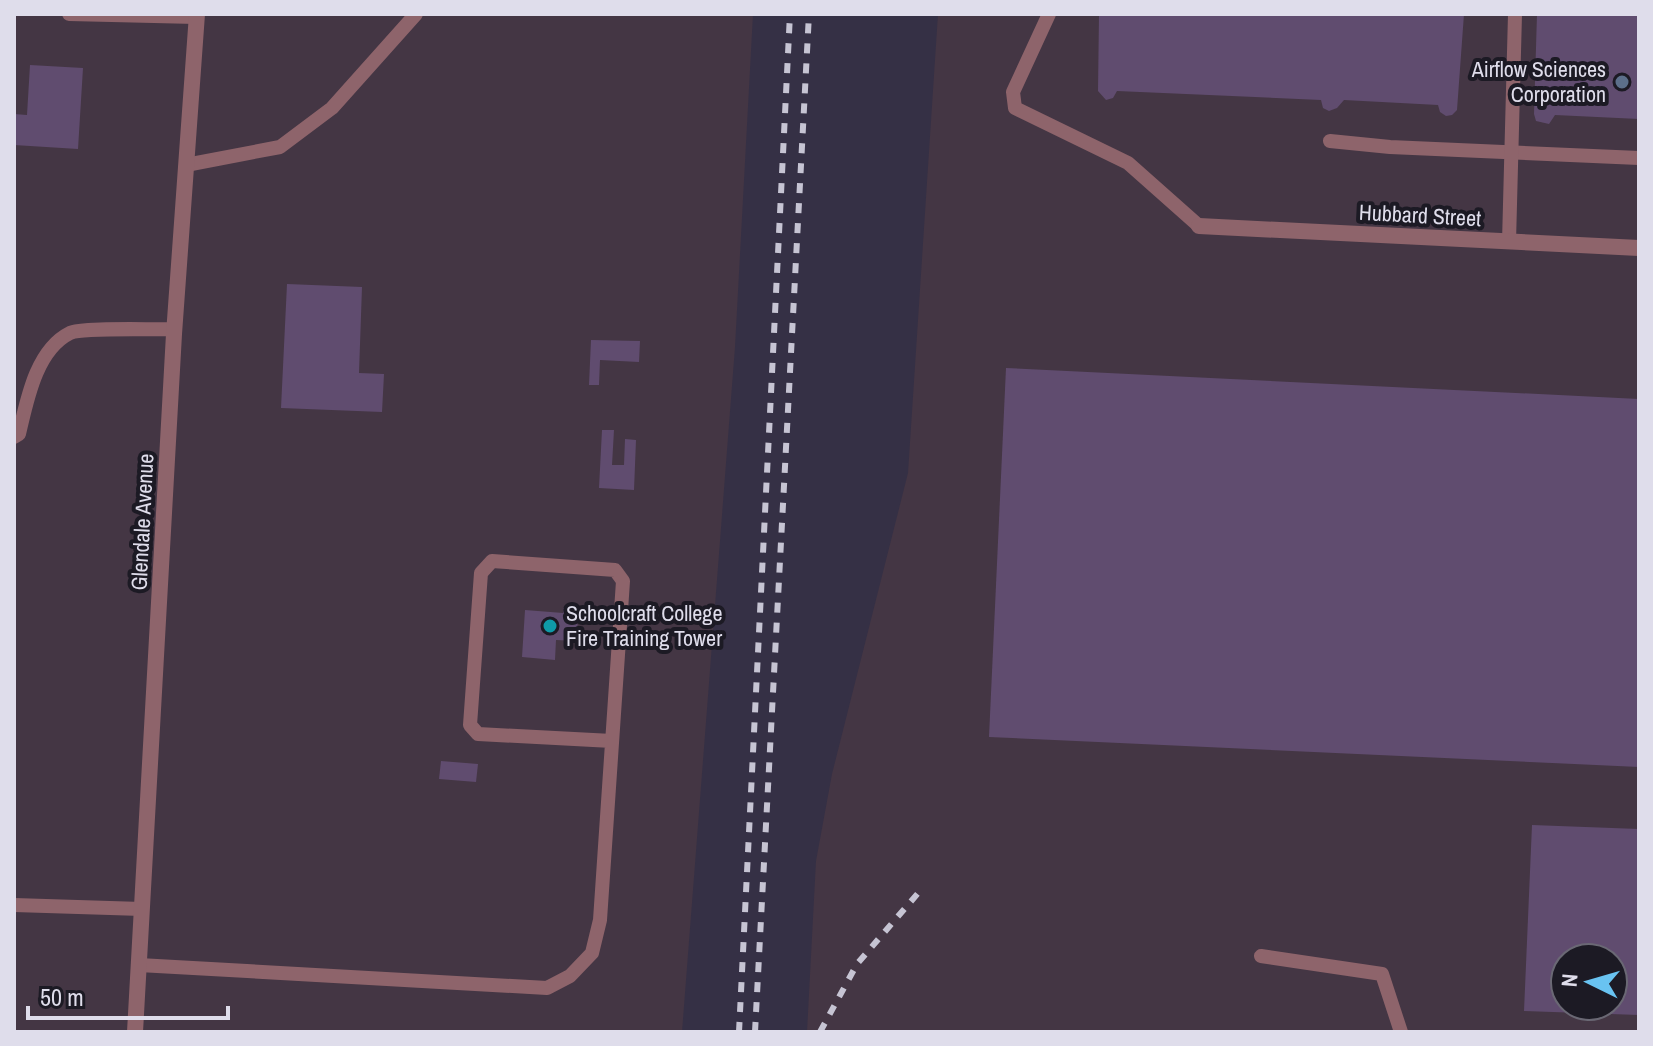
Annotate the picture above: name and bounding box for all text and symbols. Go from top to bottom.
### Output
place label: Airflow Sciences Corporation [1471,54,1606,109]
marker: Airflow Sciences Corporation [1613,73,1631,91]
street label: Hubbard Street [1358,197,1482,233]
street label: Glendale Avenue [123,453,161,591]
place label: Schoolcraft College Fire Training Tower [566,598,722,653]
marker: Schoolcraft College Fire Training Tower [541,617,559,635]
north arrow [1549,942,1629,1022]
scale bar [28,970,228,1020]
text: N [1554,972,1585,988]
text: 50 m [40,981,84,1013]

